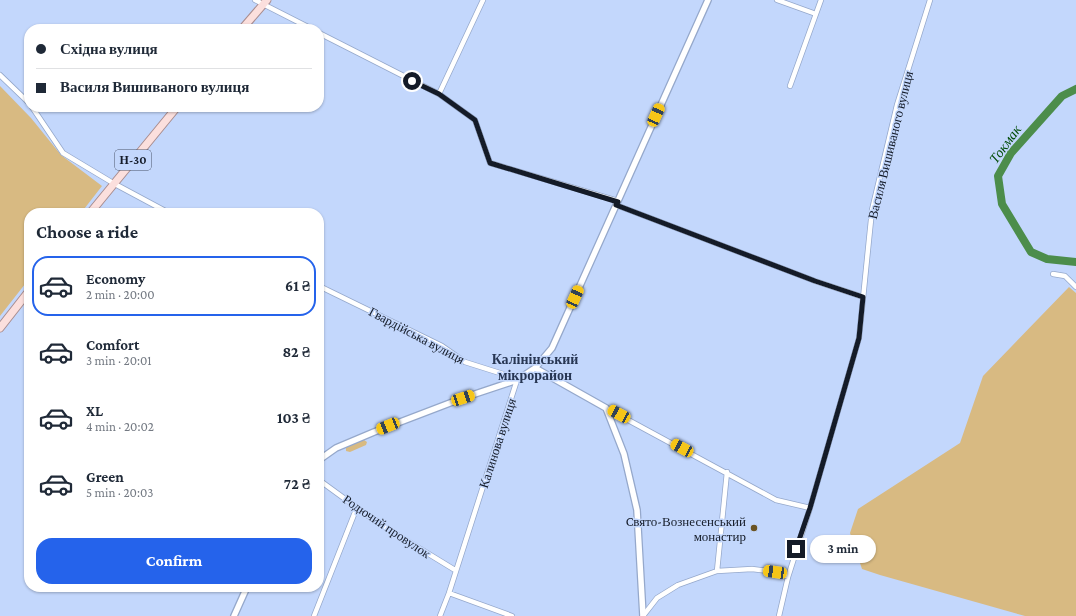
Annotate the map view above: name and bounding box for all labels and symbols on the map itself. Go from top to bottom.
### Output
street label: Василя Вишиваного вулиця [865,70,916,221]
route start [403,72,421,90]
car [646,102,666,128]
water label: Токмак [986,121,1024,166]
road number: Н-30 [115,150,151,170]
car [565,284,585,310]
street label: Гвардійська вулиця [366,304,467,367]
district label: Калінінський мікрорайон [492,351,578,383]
car [450,389,476,407]
street label: Калинова вулиця [476,396,519,490]
car [606,403,632,425]
car [375,416,401,436]
car [669,437,695,459]
street label: Родючий провулок [340,491,434,562]
place label: Cвято-Вознесенський монастир [626,514,746,544]
marker: Cвято-Вознесенський монастир [749,523,759,533]
callout: 3 min [810,535,876,563]
route end [787,540,805,558]
car [762,564,788,580]

